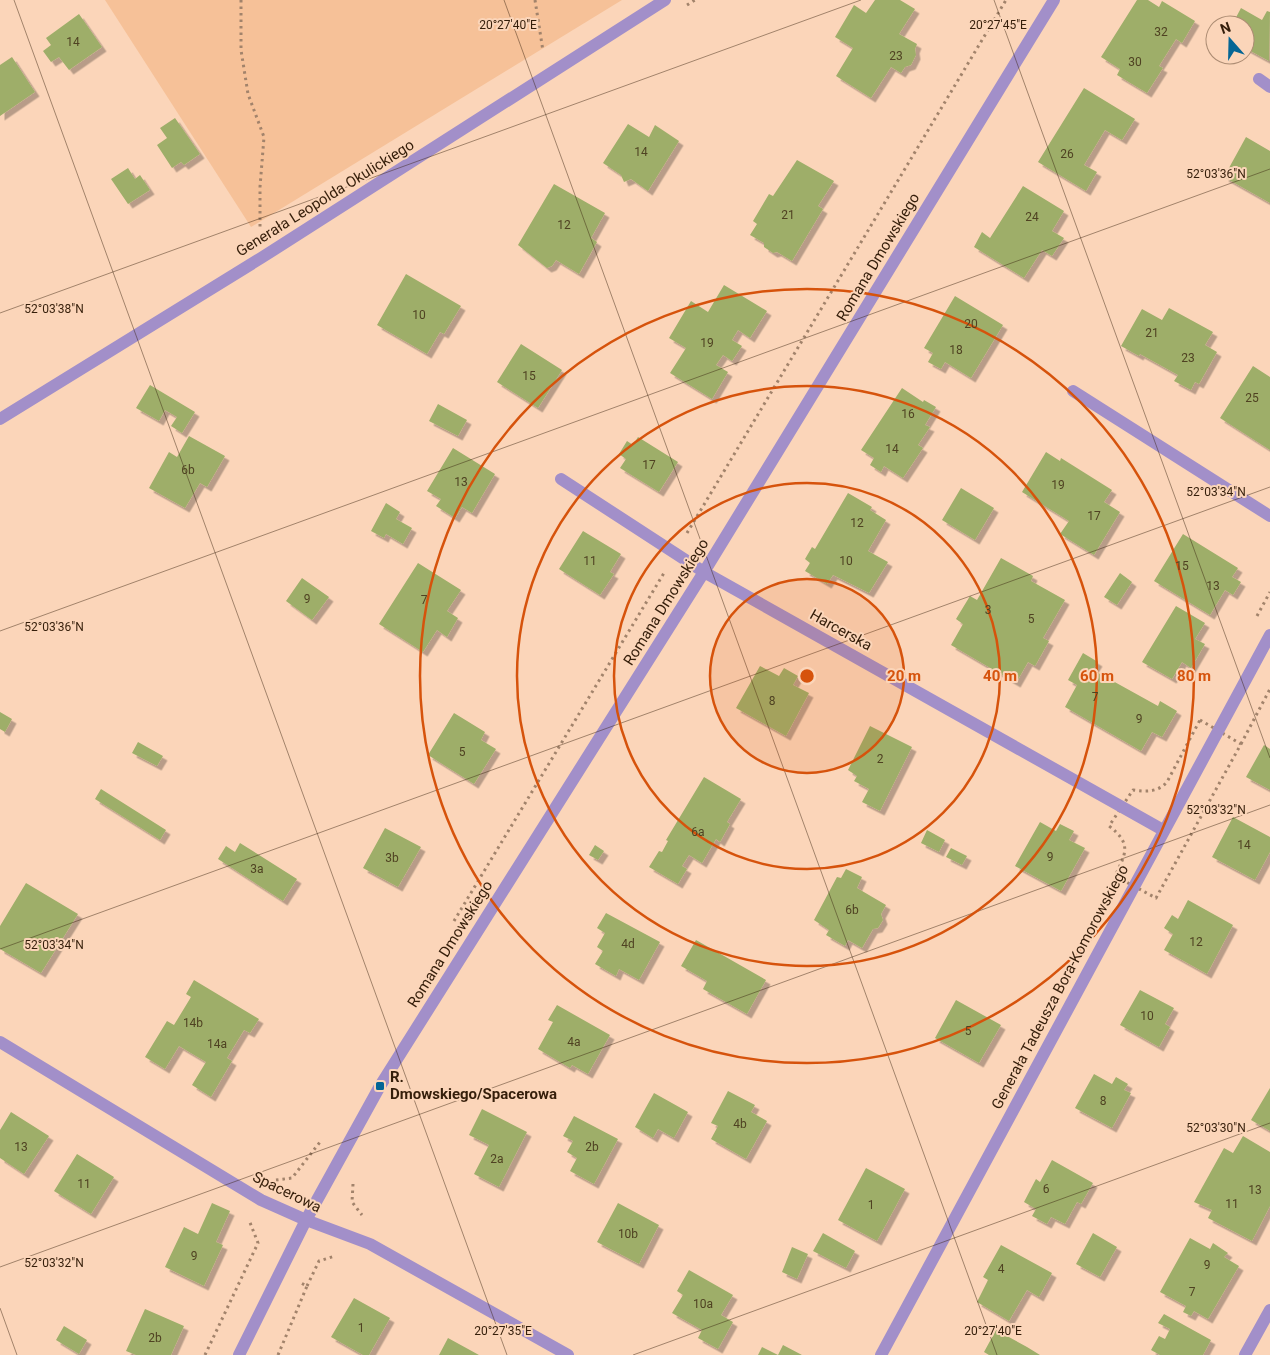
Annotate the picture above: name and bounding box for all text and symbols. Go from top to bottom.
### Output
north arrow [1205,15,1255,65]
text: 20°27'40"E [479,18,537,32]
text: 20°27'45"E [969,18,1027,32]
text: N [1218,19,1233,37]
house number: 32 [1154,25,1168,39]
house number: 14 [66,35,80,49]
house number: 23 [889,49,903,63]
house number: 30 [1128,55,1142,69]
street label: Generała Leopolda Okulickiego [233,136,417,260]
house number: 14 [634,145,648,159]
house number: 26 [1060,147,1074,161]
text: 52°03'36"N [1186,167,1246,181]
street label: Romana Dmowskiego [833,190,923,324]
house number: 21 [781,208,795,222]
house number: 24 [1025,210,1039,224]
house number: 12 [557,218,571,232]
text: 52°03'38"N [24,302,84,316]
house number: 10 [412,308,426,322]
house number: 20 [964,317,978,331]
house number: 21 [1145,326,1159,340]
house number: 19 [700,336,714,350]
house number: 18 [949,343,963,357]
house number: 23 [1181,351,1195,365]
house number: 15 [522,369,536,383]
house number: 25 [1245,391,1259,405]
house number: 16 [901,407,915,421]
house number: 14 [885,442,899,456]
house number: 17 [642,458,656,472]
house number: 6b [181,463,195,477]
house number: 13 [454,475,468,489]
house number: 19 [1051,478,1065,492]
text: 52°03'34"N [1186,485,1246,499]
house number: 17 [1087,509,1101,523]
house number: 12 [850,516,864,530]
street label: Romana Dmowskiego [620,535,712,669]
house number: 11 [583,554,597,568]
house number: 10 [839,554,853,568]
house number: 15 [1175,559,1189,573]
house number: 13 [1206,579,1220,593]
house number: 9 [304,592,310,606]
house number: 7 [421,593,428,607]
house number: 3 [985,603,991,617]
street label: Harcerska [807,606,875,654]
house number: 5 [1028,612,1035,626]
text: 52°03'36"N [24,620,84,634]
centre of rings [798,667,816,685]
text: 20 m [887,667,921,685]
text: 40 m [983,667,1017,685]
text: 60 m [1080,667,1114,685]
text: 80 m [1177,667,1211,685]
house number: 7 [1092,690,1099,704]
house number: 8 [769,694,776,708]
house number: 9 [1136,712,1142,726]
house number: 5 [459,745,466,759]
house number: 2 [877,752,884,766]
text: 52°03'32"N [1186,803,1246,817]
house number: 6a [691,825,705,839]
house number: 14 [1237,838,1251,852]
house number: 9 [1047,850,1053,864]
house number: 3b [385,851,399,865]
house number: 3a [250,862,264,876]
street label: Generała Tadeusza Bora-Komorowskiego [988,862,1132,1112]
street label: Romana Dmowskiego [404,877,496,1011]
house number: 6b [845,903,859,917]
house number: 12 [1189,935,1203,949]
house number: 4d [621,937,635,951]
text: 52°03'34"N [24,938,84,952]
house number: 10 [1140,1009,1154,1023]
house number: 14b [183,1016,203,1030]
house number: 5 [965,1024,972,1038]
house number: 4a [567,1035,581,1049]
house number: 14a [207,1037,227,1051]
place label: R. Dmowskiego/Spacerowa [390,1068,557,1103]
marker: R. Dmowskiego/Spacerowa [374,1080,386,1092]
house number: 8 [1100,1094,1107,1108]
house number: 4b [733,1117,747,1131]
text: 52°03'30"N [1186,1121,1246,1135]
house number: 13 [14,1140,28,1154]
house number: 2b [585,1140,599,1154]
house number: 2a [490,1152,504,1166]
street label: Spacerowa [250,1168,324,1216]
house number: 11 [77,1177,91,1191]
house number: 6 [1043,1182,1050,1196]
house number: 13 [1248,1183,1262,1197]
house number: 11 [1225,1197,1239,1211]
house number: 1 [868,1198,874,1212]
house number: 10b [618,1227,638,1241]
house number: 9 [191,1249,197,1263]
text: 52°03'32"N [24,1256,84,1270]
house number: 9 [1204,1258,1210,1272]
house number: 4 [998,1262,1005,1276]
house number: 7 [1189,1285,1196,1299]
house number: 10a [693,1297,713,1311]
house number: 1 [358,1321,364,1335]
text: 20°27'35"E [474,1324,532,1338]
text: 20°27'40"E [964,1324,1022,1338]
house number: 2b [148,1331,162,1345]

